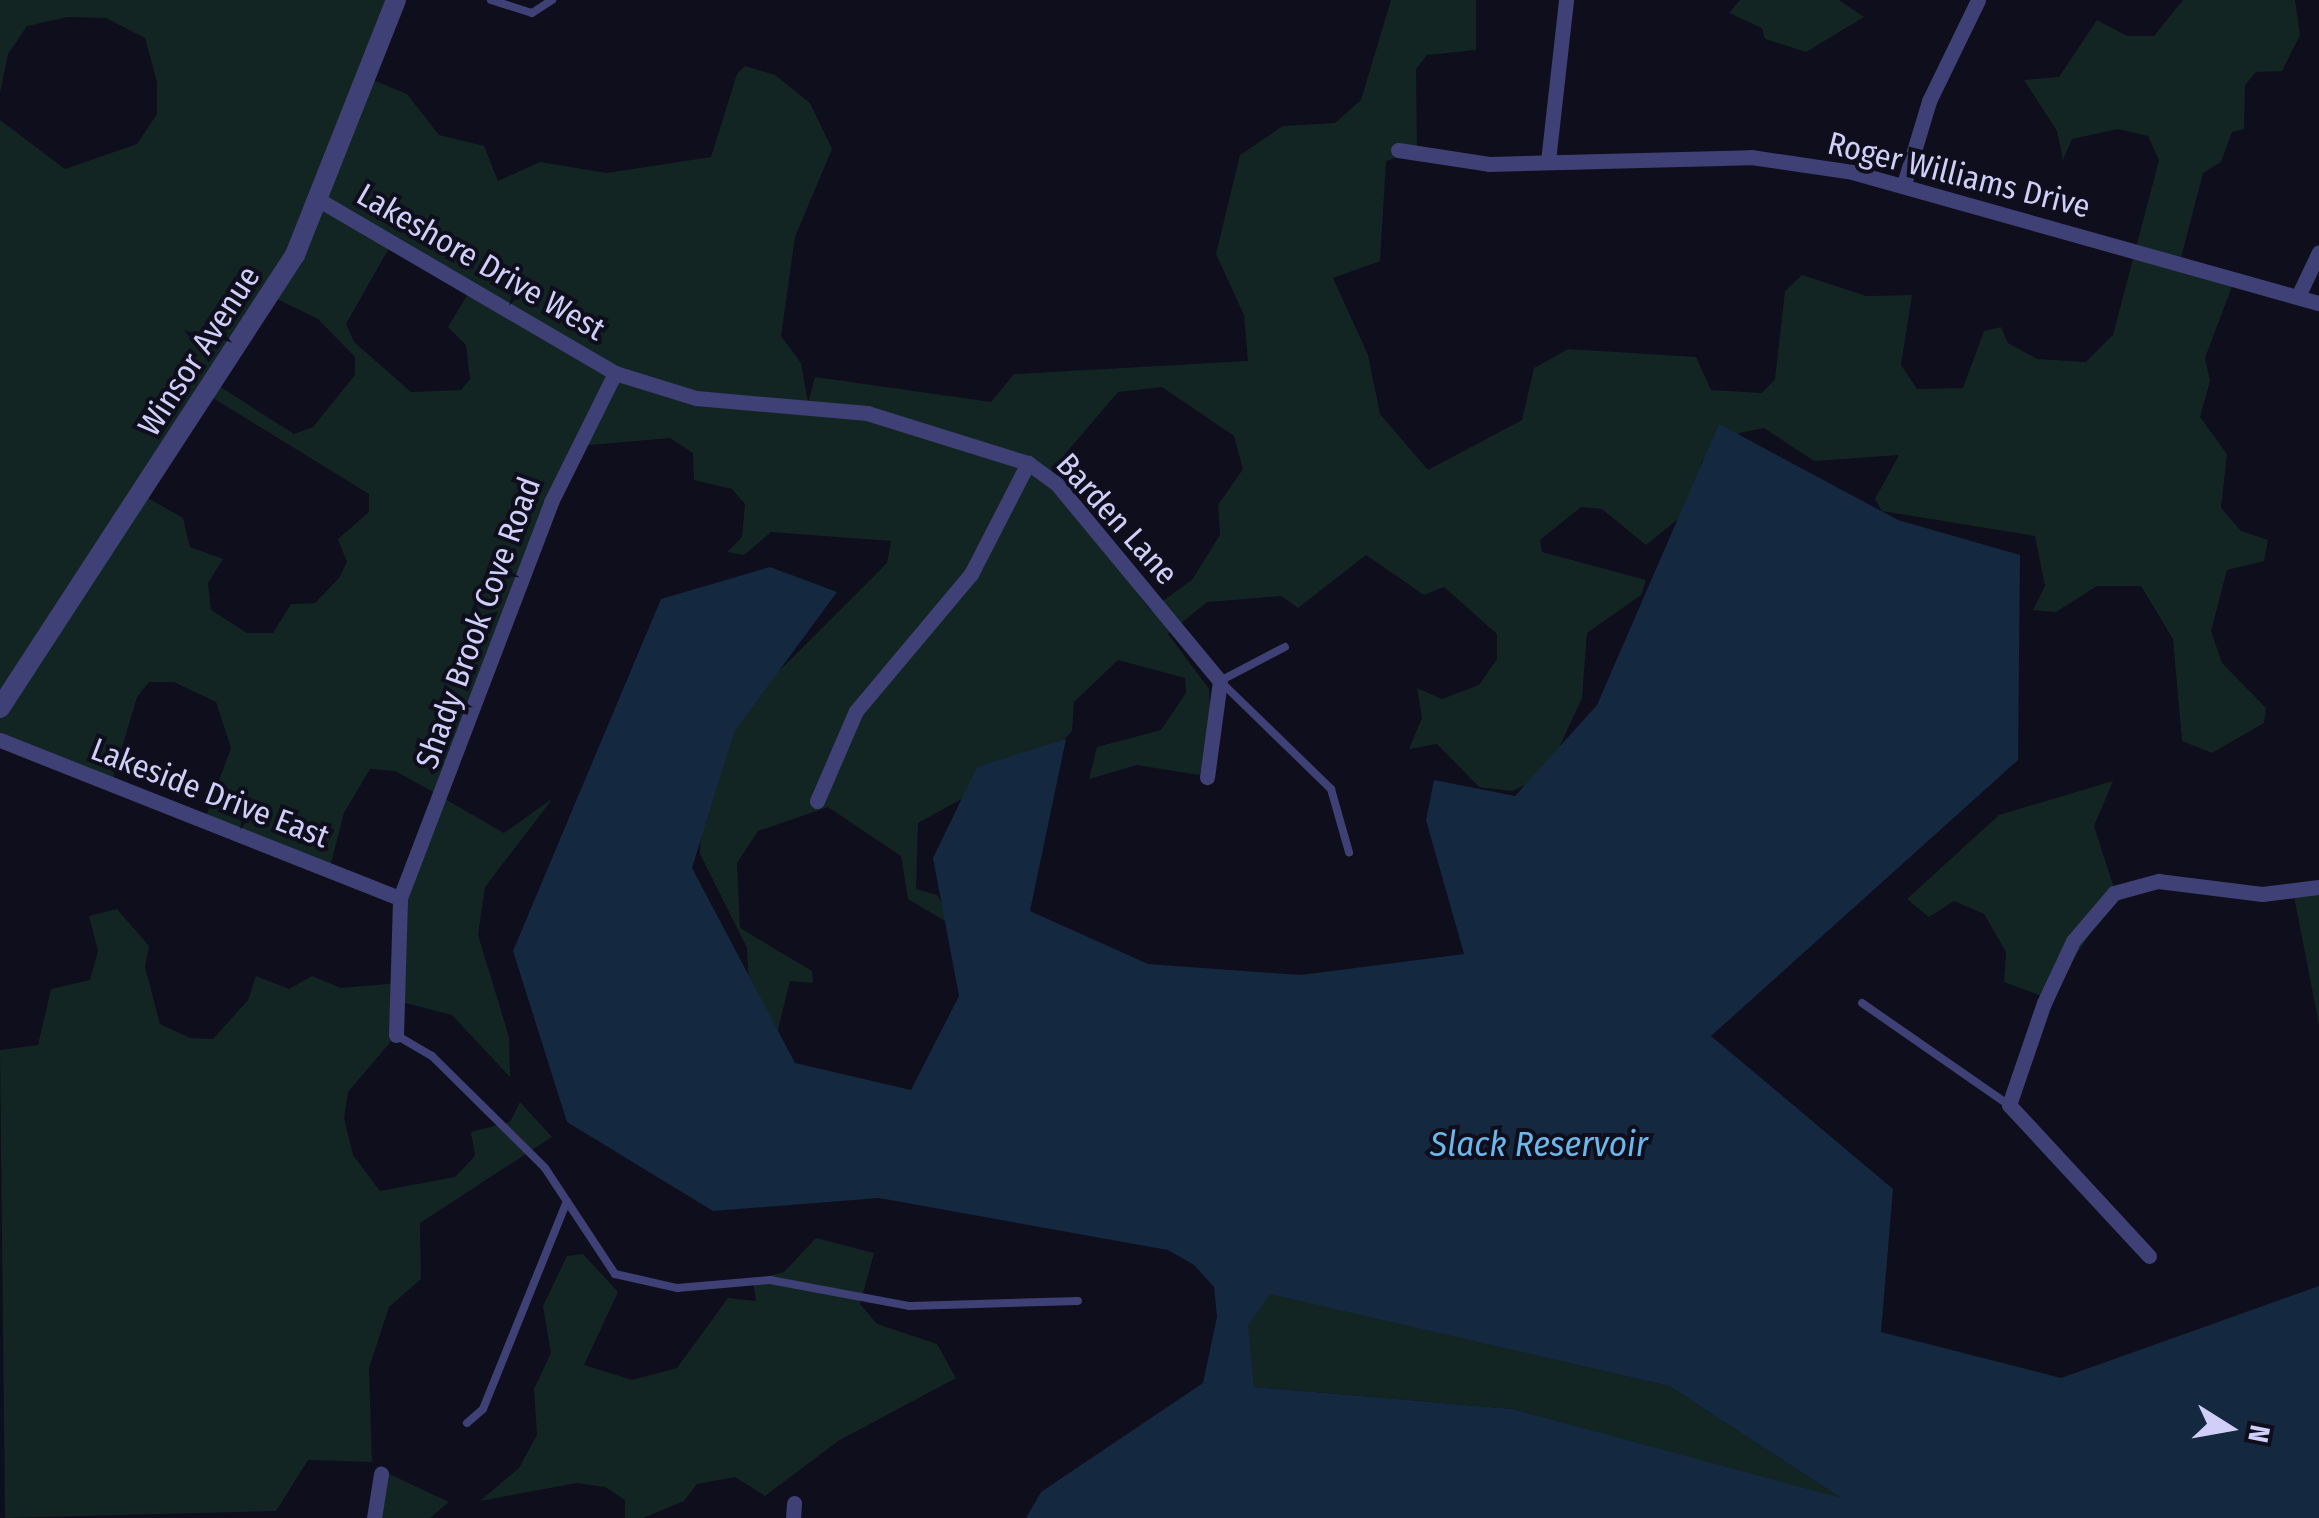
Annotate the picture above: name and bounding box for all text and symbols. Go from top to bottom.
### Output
street label: Roger Williams Drive [1824,124,2094,226]
street label: Lakeshore Drive West [350,175,612,349]
street label: Winsor Avenue [130,259,268,443]
street label: Barden Lane [1048,446,1186,592]
street label: Shady Brook Cove Road [407,472,549,774]
street label: Lakeside Drive East [86,730,334,856]
water label: Slack Reservoir [1430,1123,1648,1165]
north arrow [2179,1378,2279,1478]
text: N [2241,1422,2277,1445]

